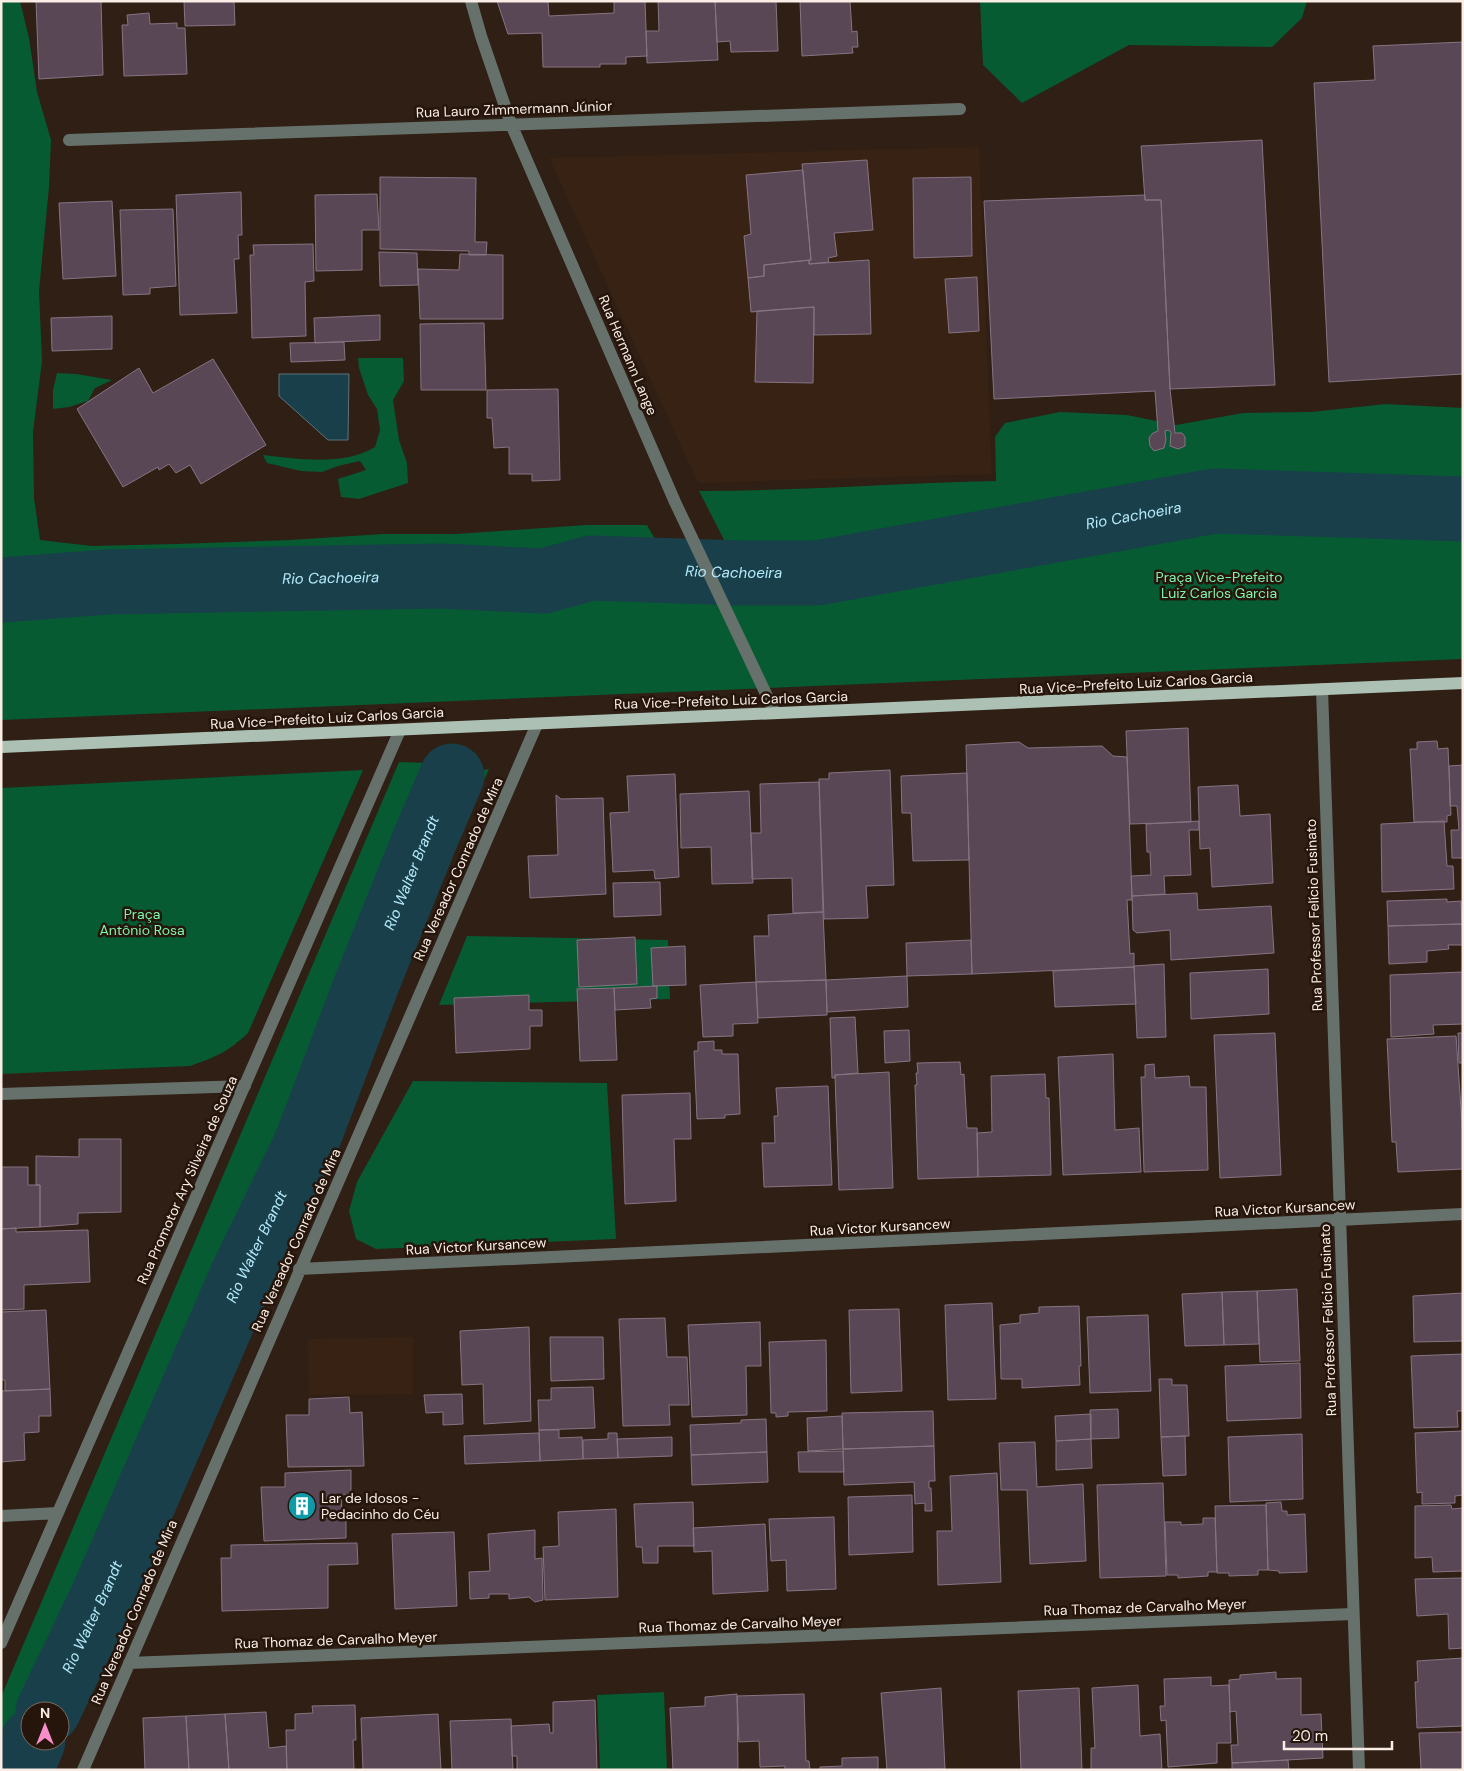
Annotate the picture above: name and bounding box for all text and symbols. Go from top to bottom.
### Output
street label: Rua Lauro Zimmermann Júnior [416,97,612,121]
street label: Rua Hermann Lange [595,292,661,418]
water label: Rio Cachoeira [1084,497,1183,534]
water label: Rio Cachoeira [685,561,782,583]
water label: Rio Cachoeira [282,567,379,589]
park label: Praça Vice-Prefeito Luiz Carlos Garcia [1156,568,1282,602]
street label: Rua Vice-Prefeito Luiz Carlos Garcia [1019,668,1253,698]
street label: Rua Vice-Prefeito Luiz Carlos Garcia [614,687,848,713]
street label: Rua Vice-Prefeito Luiz Carlos Garcia [210,703,444,733]
street label: Rua Vereador Conrado de Mira [409,774,507,964]
water label: Rio Walter Brandt [379,812,444,933]
street label: Rua Professor Felício Fusinato [1302,819,1326,1011]
park label: Praça Antônio Rosa [99,905,185,939]
street label: Rua Promotor Ary Silveira de Souza [133,1073,241,1287]
street label: Rua Vereador Conrado de Mira [247,1145,345,1335]
water label: Rio Walter Brandt [222,1187,292,1306]
street label: Rua Victor Kursancew [1214,1195,1356,1221]
street label: Rua Victor Kursancew [809,1214,951,1240]
street label: Rua Professor Felício Fusinato [1316,1224,1340,1416]
street label: Rua Victor Kursancew [405,1233,547,1259]
place label: Lar de Idosos - Pedacinho do Céu [321,1489,439,1523]
building icon: Lar de Idosos - Pedacinho do Céu [287,1491,317,1521]
street label: Rua Vereador Conrado de Mira [87,1517,181,1707]
water label: Rio Walter Brandt [58,1557,127,1677]
street label: Rua Thomaz de Carvalho Meyer [1043,1594,1247,1620]
street label: Rua Thomaz de Carvalho Meyer [638,1611,842,1637]
street label: Rua Thomaz de Carvalho Meyer [234,1627,438,1653]
north arrow [20,1701,70,1751]
text: N [40,1704,50,1722]
scale bar [1284,1718,1392,1750]
text: 20 m [1292,1726,1328,1746]

